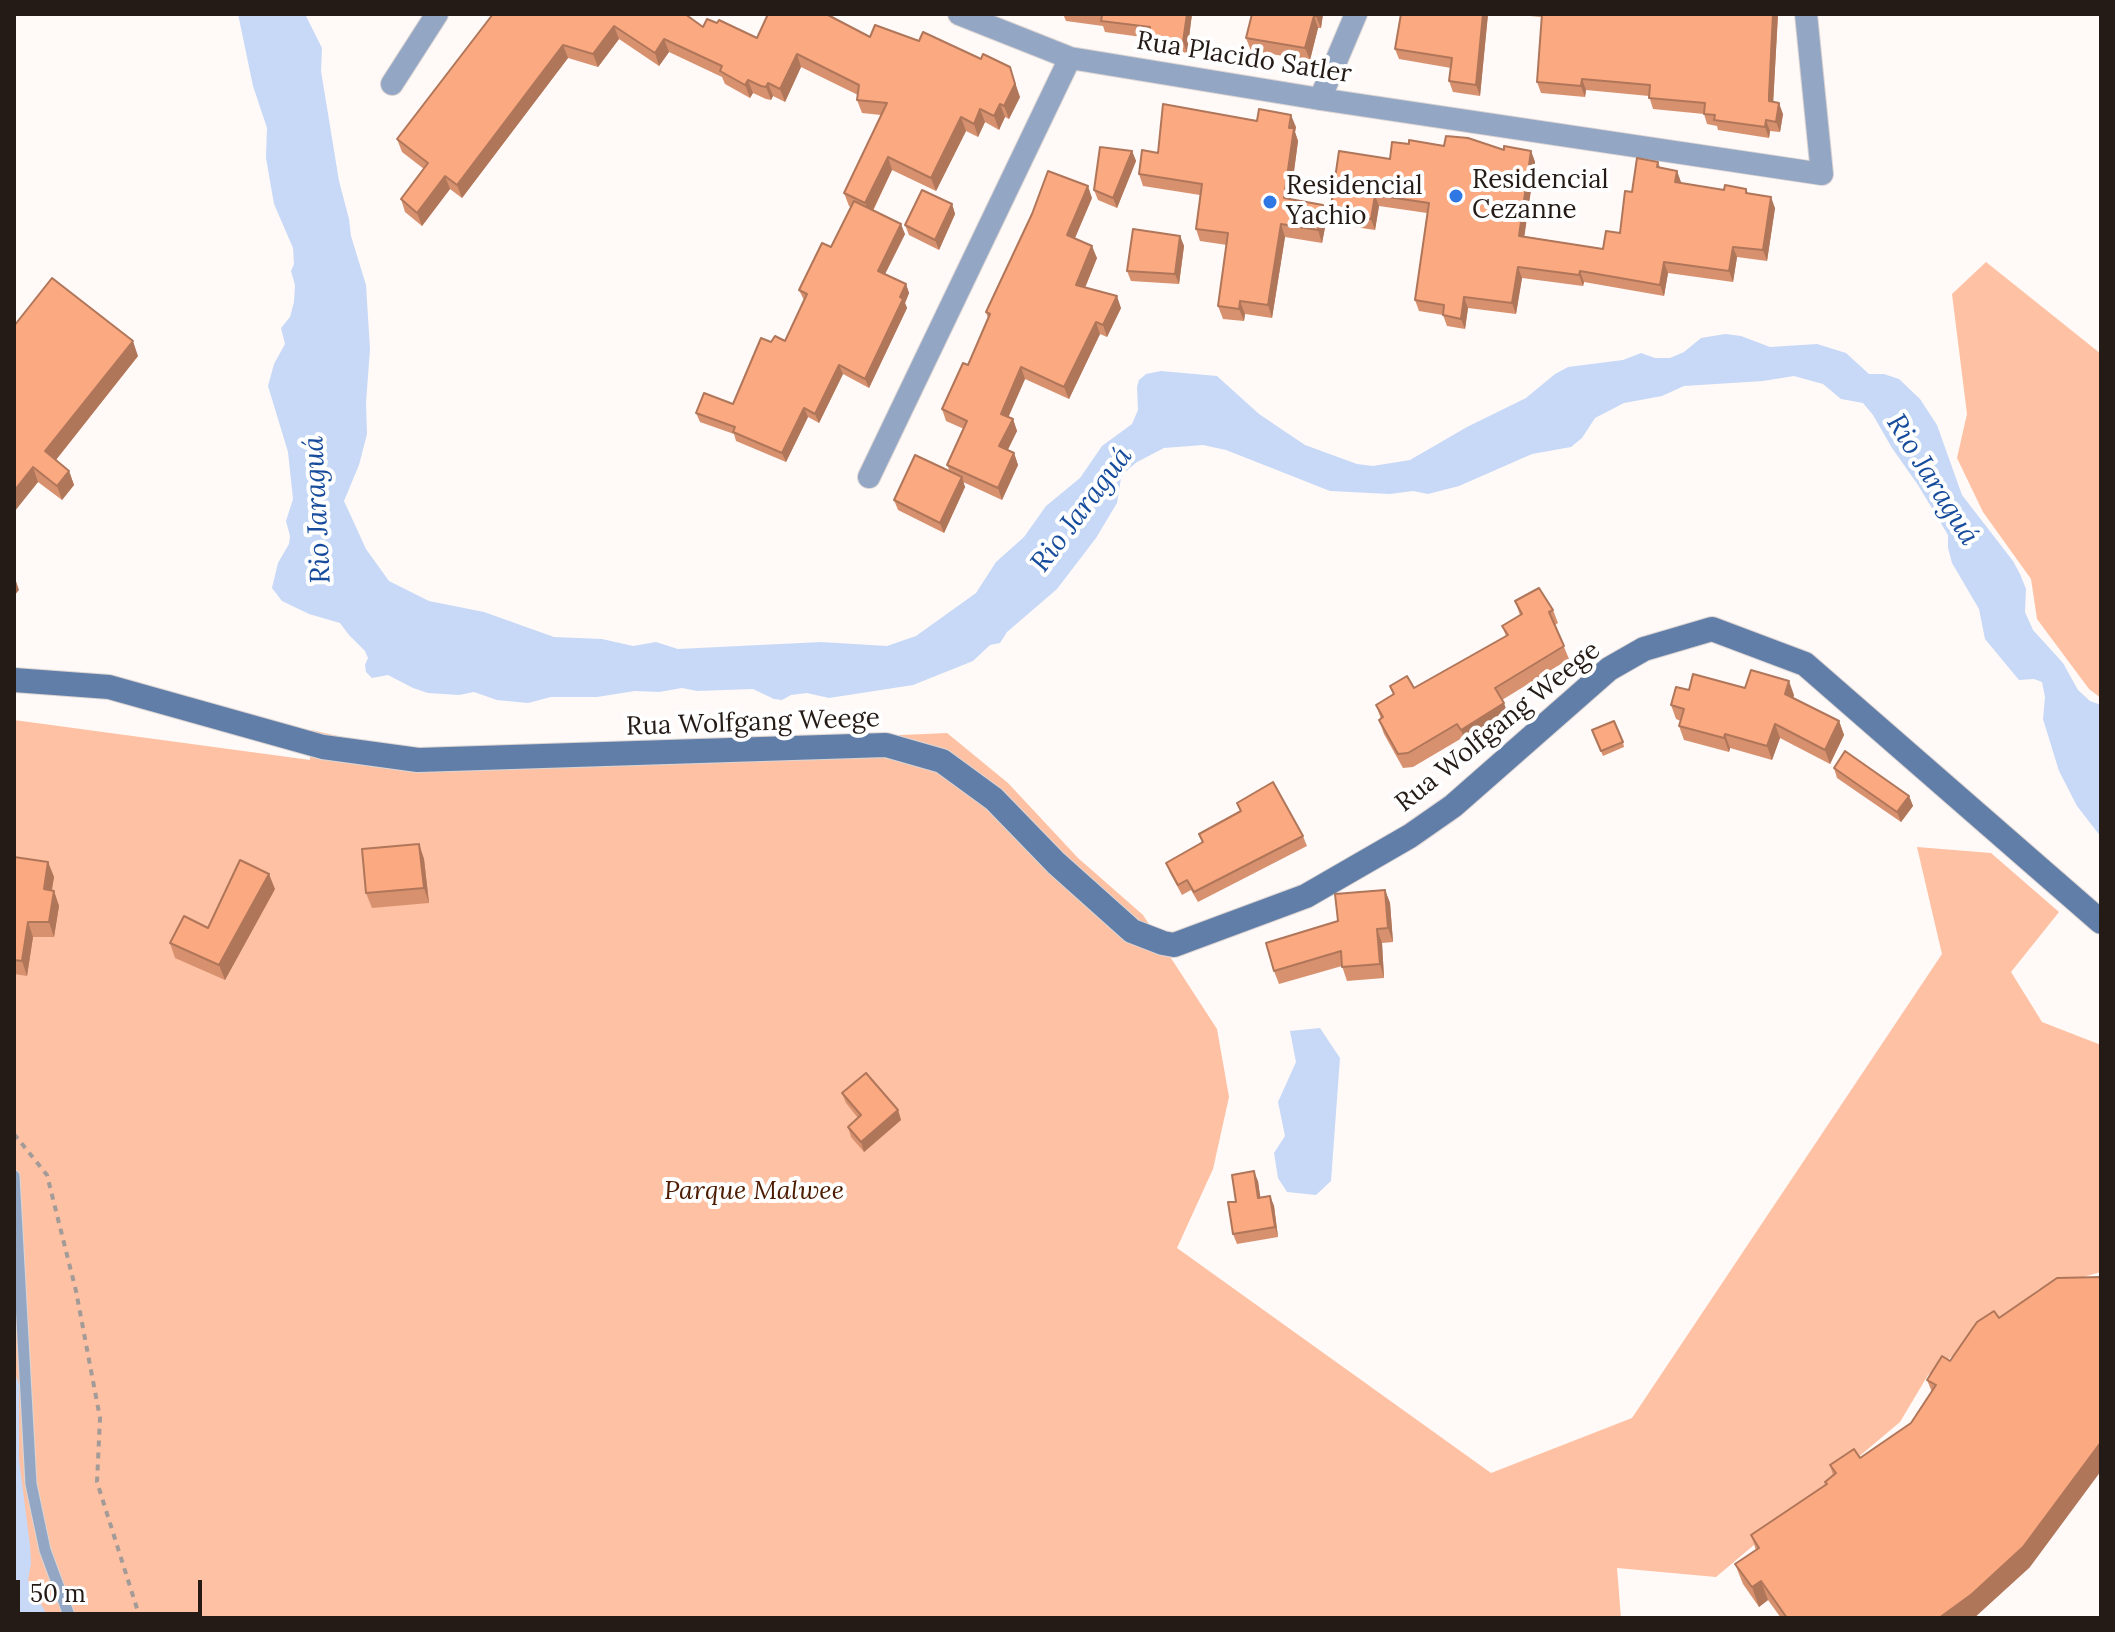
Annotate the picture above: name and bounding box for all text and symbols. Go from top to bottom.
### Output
street label: Rua Placido Satler [1134,26,1354,90]
place label: Residencial Cezanne [1472,165,1609,226]
place label: Residencial Yachio [1286,171,1423,232]
marker: Residencial Cezanne [1447,187,1465,205]
marker: Residencial Yachio [1261,193,1279,211]
water label: Rio Jaraguá [1879,408,1985,552]
water label: Rio Jaraguá [297,435,339,585]
water label: Rio Jaraguá [1024,441,1140,579]
street label: Rua Wolfgang Weege [1390,635,1606,819]
street label: Rua Wolfgang Weege [626,703,880,743]
park label: Parque Malwee [664,1176,844,1208]
scale bar [20,1564,206,1614]
text: 50 m [30,1578,86,1609]

